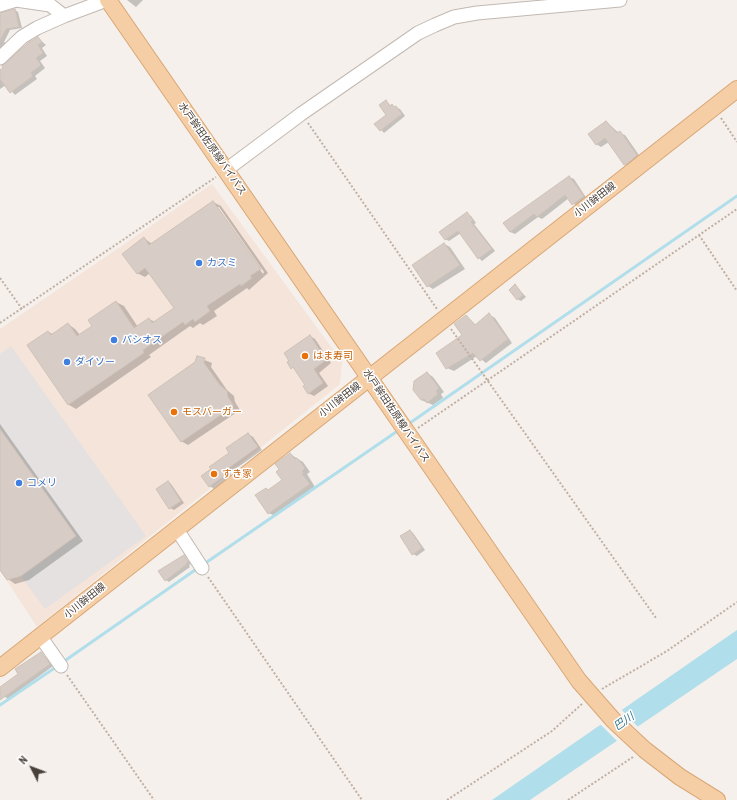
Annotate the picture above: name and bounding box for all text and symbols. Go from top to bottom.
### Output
street label: 水戸鉾田佐原線バイパス [176,101,248,197]
street label: 小川鉾田線 [572,180,618,220]
place label: カスミ [207,257,237,269]
marker: カスミ [194,258,204,268]
place label: パシオス [122,334,162,346]
marker: パシオス [109,335,119,345]
place label: はま寿司 [313,350,353,362]
marker: はま寿司 [300,351,310,361]
place label: ダイソー [75,356,115,368]
marker: ダイソー [62,357,72,367]
street label: 水戸鉾田佐原線バイパス [360,367,432,465]
street label: 小川鉾田線 [317,380,363,420]
place label: モスバーガー [182,406,242,418]
marker: モスバーガー [169,407,179,417]
place label: すき家 [222,468,252,480]
marker: すき家 [209,469,219,479]
place label: コメリ [27,477,57,489]
marker: コメリ [14,478,24,488]
street label: 小川鉾田線 [62,581,108,621]
water label: 巴川 [611,710,637,734]
north arrow [12,748,52,788]
text: N [16,753,30,767]

